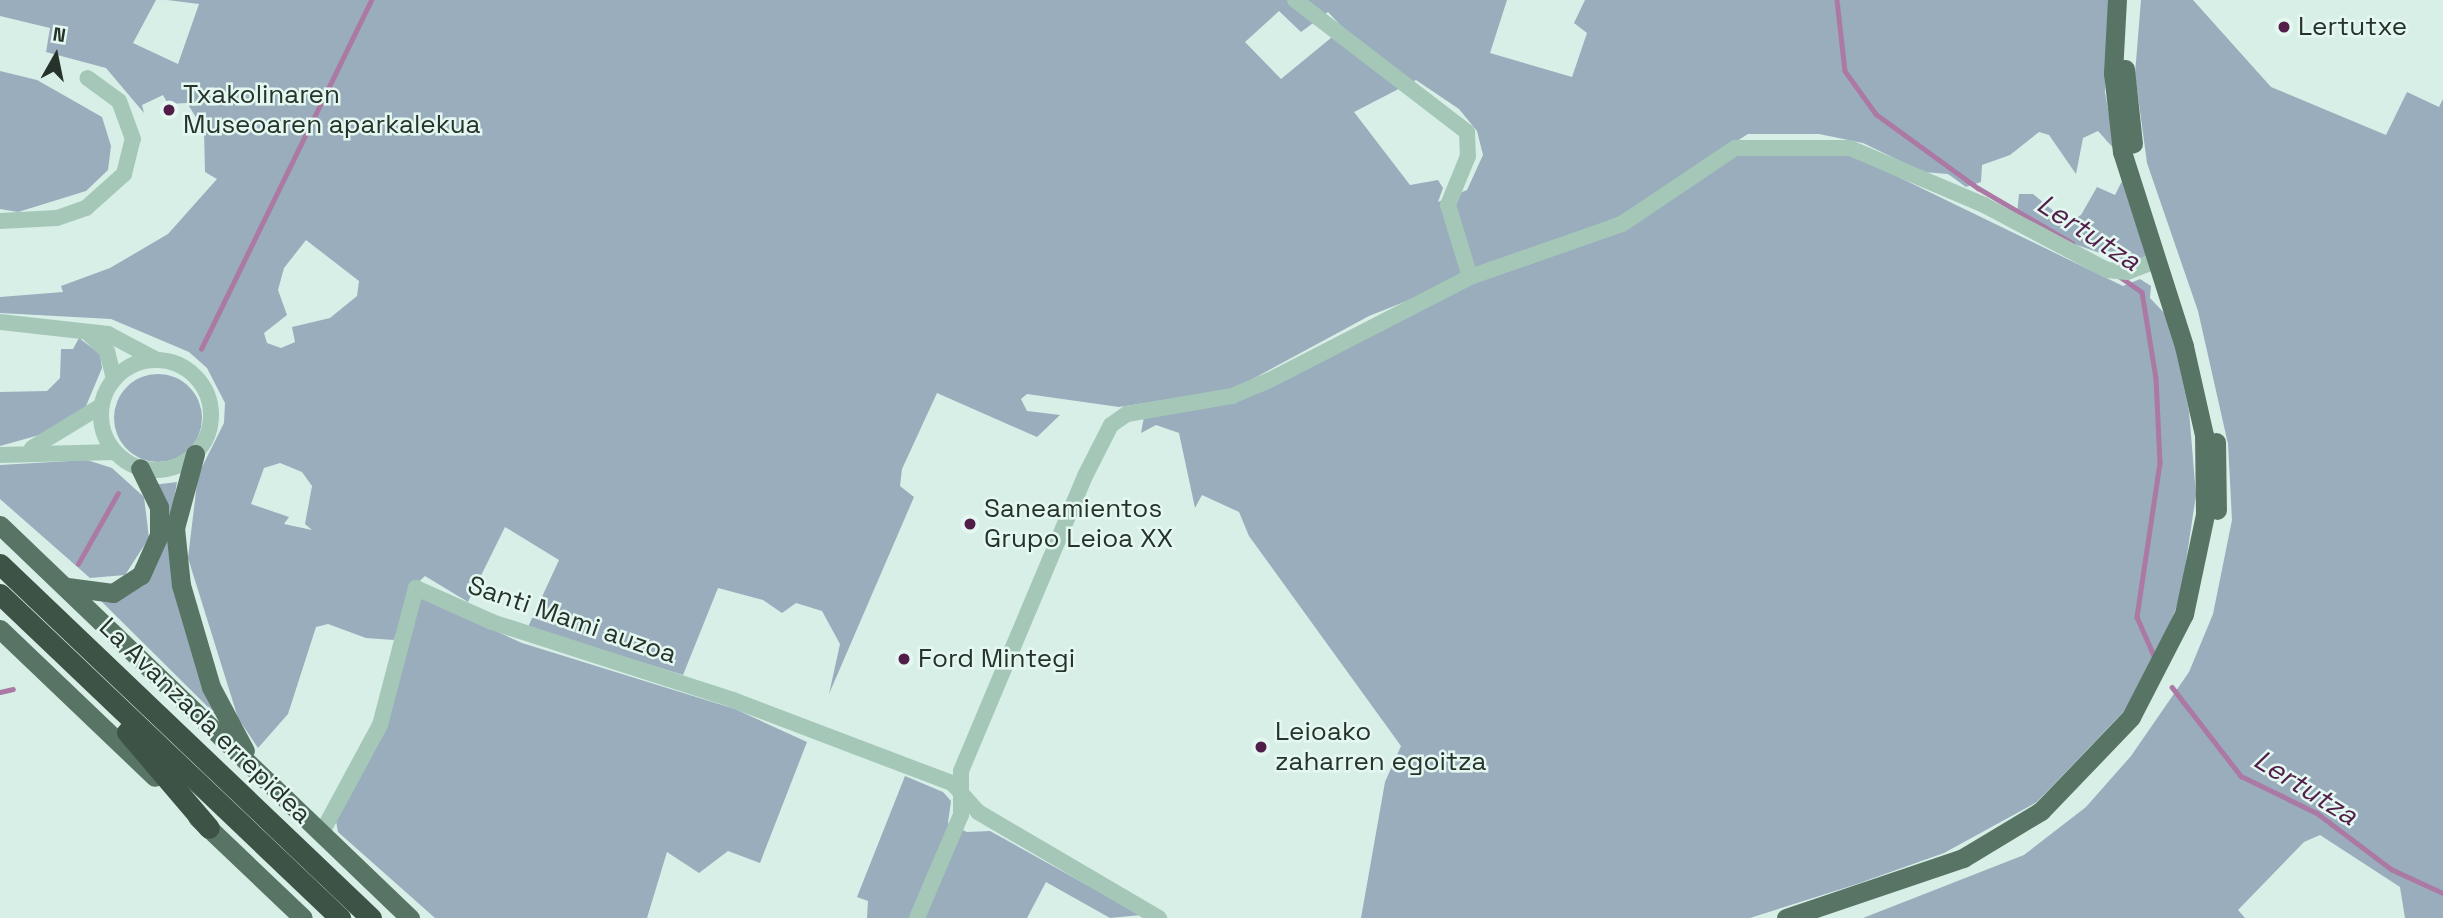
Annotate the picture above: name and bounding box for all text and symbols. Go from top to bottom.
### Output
place label: Lertutxe [2298,11,2407,43]
marker: Lertutxe [2276,19,2292,35]
north arrow [21,21,91,91]
text: N [51,21,68,48]
place label: Txakolinaren Museoaren aparkalekua [183,79,481,140]
marker: Txakolinaren Museoaren aparkalekua [161,102,177,118]
water label: Lertutza [2031,186,2147,278]
place label: Saneamientos Grupo Leioa XX [984,493,1173,554]
marker: Saneamientos Grupo Leioa XX [962,516,978,532]
street label: Santi Mami auzoa [463,570,681,670]
street label: La Avanzada errepidea [92,612,318,830]
place label: Ford Mintegi [918,643,1075,675]
marker: Ford Mintegi [896,651,912,667]
place label: Leioako zaharren egoitza [1275,716,1486,778]
marker: Leioako zaharren egoitza [1253,739,1269,755]
water label: Lertutza [2248,742,2364,832]

